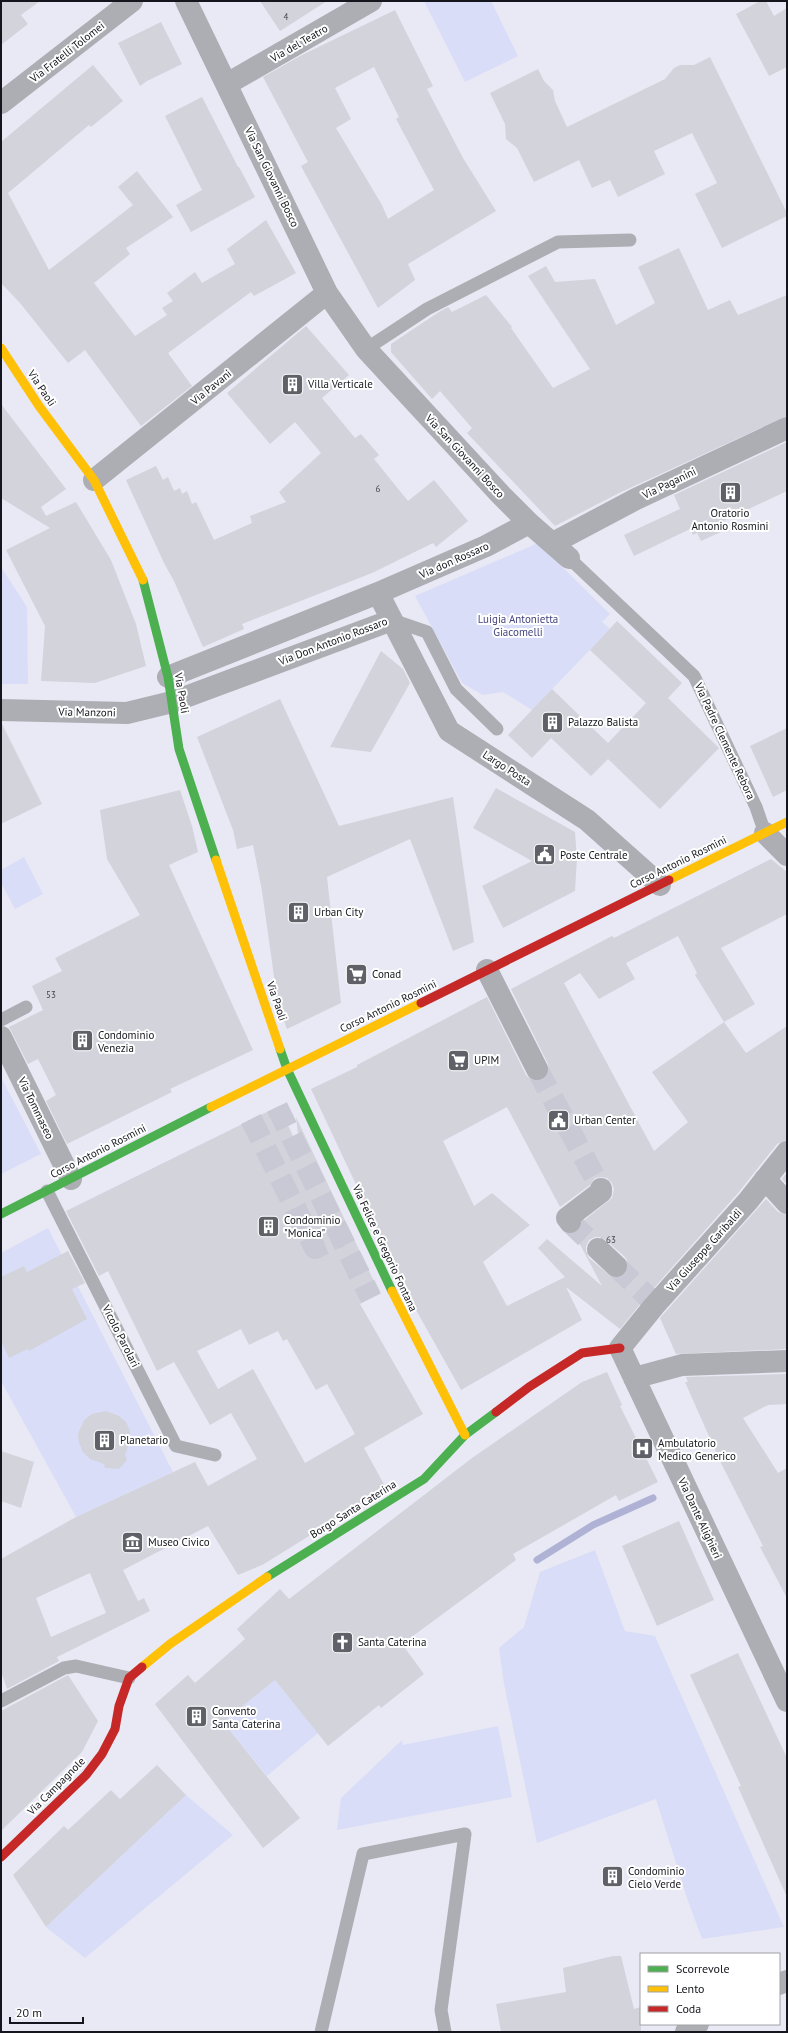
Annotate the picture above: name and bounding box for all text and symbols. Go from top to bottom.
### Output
house number: 4 [284,11,289,22]
street label: Via Fratelli Tolomei [26,19,107,86]
street label: Via del Teatro [267,21,330,66]
street label: Via San Giovanni Bosco [241,124,302,229]
street label: Via Paoli [24,366,59,409]
street label: Via Pavani [187,366,234,408]
building icon: Villa Verticale [280,371,306,397]
place label: Villa Verticale [307,377,373,391]
street label: Via San Giovanni Bosco [422,410,508,501]
street label: Via Paganini [639,464,698,502]
building icon: Oratorio Antonio Rosmini [717,480,743,506]
house number: 6 [376,483,381,494]
place label: Oratorio Antonio Rosmini [691,506,769,533]
street label: Via don Rossaro [416,538,491,582]
park label: Luigia Antonietta Giacomelli [478,612,558,639]
street label: Via Don Antonio Rossaro [276,614,389,669]
street label: Via Paoli [171,671,192,714]
street label: Via Padre Clemente Rebora [691,679,758,802]
street label: Via Manzoni [57,704,116,720]
building icon: Palazzo Balista [540,709,566,735]
place label: Palazzo Balista [568,715,638,729]
street label: Largo Posta [480,747,534,789]
street label: Corso Antonio Rosmini [627,833,729,891]
public building icon: Poste Centrale [532,842,558,868]
place label: Poste Centrale [560,848,628,862]
building icon: Urban City [285,899,311,925]
place label: Urban City [314,905,364,919]
supermarket icon: Conad [343,961,369,987]
place label: Conad [372,967,401,981]
street label: Corso Antonio Rosmini [337,977,439,1035]
street label: Via Paoli [263,978,290,1023]
house number: 53 [46,989,56,1000]
building icon: Condominio Venezia [69,1028,95,1054]
place label: Condominio Venezia [97,1028,154,1055]
supermarket icon: UPIM [446,1047,472,1073]
place label: UPIM [474,1053,499,1067]
street label: Via Tommaseo [15,1074,57,1141]
public building icon: Urban Center [545,1107,571,1133]
place label: Urban Center [574,1113,636,1127]
street label: Corso Antonio Rosmini [48,1121,148,1181]
street label: Via Felice e Gregorio Fontana [349,1181,421,1314]
street label: Via Giuseppe Garibaldi [663,1206,745,1295]
building icon: Condominio "Monica" [256,1213,282,1239]
place label: Condominio "Monica" [284,1213,340,1240]
house number: 63 [606,1234,616,1245]
street label: Vicolo Parolari [99,1302,143,1370]
building icon: Planetario [91,1427,117,1453]
place label: Planetario [120,1433,168,1447]
hospital icon: Ambulatorio Medico Generico [629,1436,655,1462]
place label: Ambulatorio Medico Generico [658,1436,736,1463]
street label: Via Dante Alighieri [675,1474,725,1561]
street label: Borgo Santa Caterina [307,1477,399,1541]
museum icon: Museo Civico [119,1529,145,1555]
place label: Museo Civico [148,1535,210,1549]
church icon: Santa Caterina [329,1629,355,1655]
place label: Santa Caterina [358,1635,426,1649]
building icon: Convento Santa Caterina [184,1704,210,1730]
place label: Convento Santa Caterina [212,1704,280,1731]
street label: Via Campagnole [23,1754,88,1819]
building icon: Condominio Cielo Verde [600,1864,626,1890]
place label: Condominio Cielo Verde [628,1864,684,1891]
legend [640,1953,780,2025]
text: Scorrevole [676,1961,730,1976]
text: Lento [676,1981,705,1996]
scale bar [10,1999,83,2025]
text: Coda [676,2001,701,2016]
text: 20 m [16,2005,42,2020]

